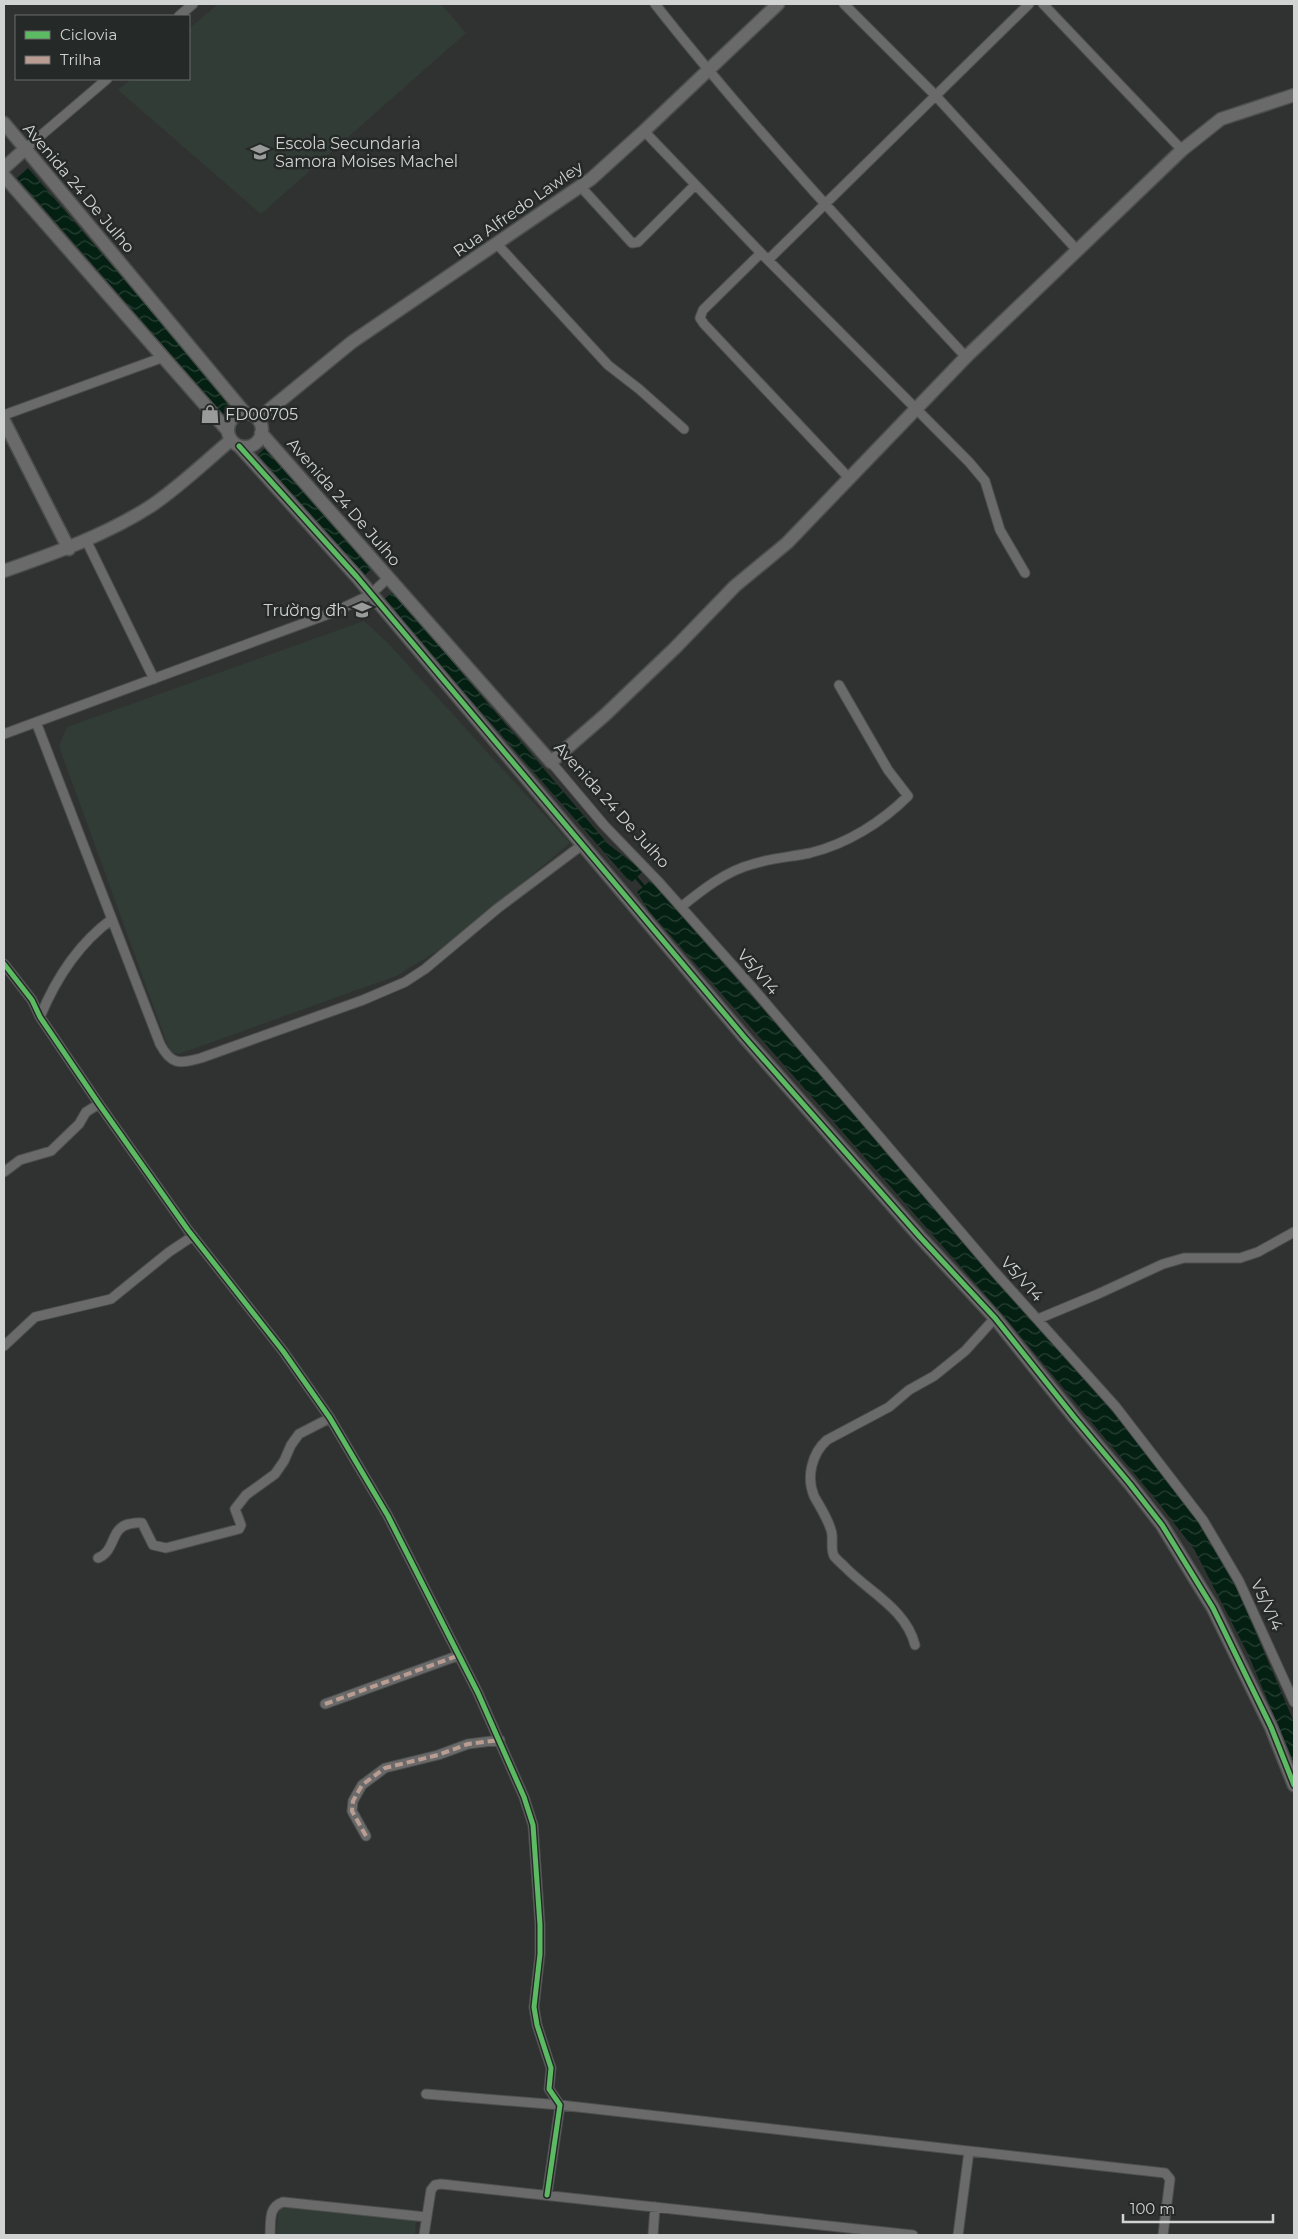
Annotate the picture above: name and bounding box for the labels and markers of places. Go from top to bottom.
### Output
place label: Escola Secundaria Samora Moises Machel [275,134,458,171]
school or university icon: Escola Secundaria Samora Moises Machel [249,141,271,163]
shop icon: FD00705 [199,403,221,425]
place label: FD00705 [225,405,298,424]
school or university icon: Trường đh [351,599,373,621]
place label: Trường đh [263,601,347,620]

